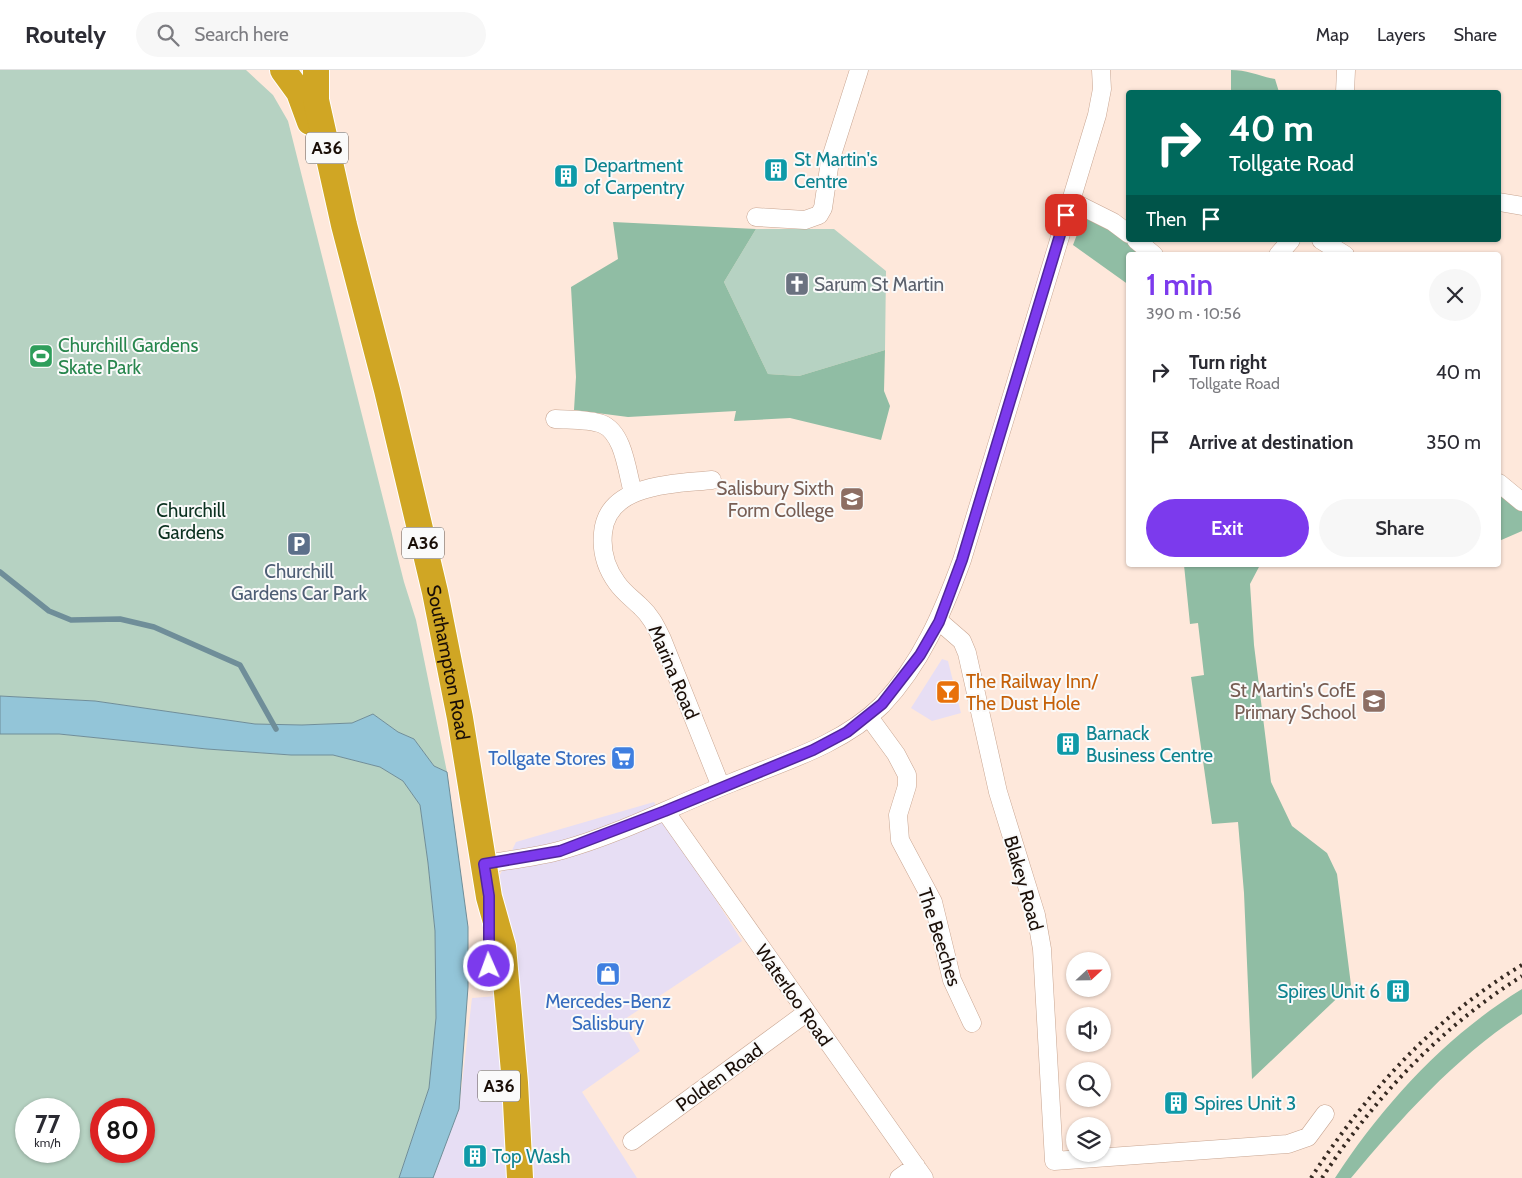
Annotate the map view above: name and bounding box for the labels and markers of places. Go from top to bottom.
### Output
place label: St Martin's Centre [794,148,878,193]
place label: Department of Carpentry [584,154,685,199]
building icon: St Martin's Centre [763,157,789,183]
building icon: Department of Carpentry [553,163,579,189]
pin [1045,194,1087,236]
church icon: Sarum St Martin [784,271,810,297]
place label: Sarum St Martin [814,273,944,296]
place label: Churchill Gardens Skate Park [58,334,198,379]
sports icon: Churchill Gardens Skate Park [28,343,54,369]
place label: Salisbury Sixth Form College [716,477,834,522]
school or university icon: Salisbury Sixth Form College [839,486,865,512]
parking icon: Churchill Gardens Car Park [286,531,312,557]
place label: Churchill Gardens Car Park [231,560,367,605]
place label: The Railway Inn/ The Dust Hole [966,670,1098,715]
bar icon: The Railway Inn/ The Dust Hole [935,679,961,705]
place label: St Martin's CofE Primary School [1230,679,1357,724]
school or university icon: St Martin's CofE Primary School [1361,688,1387,714]
place label: Barnack Business Centre [1086,722,1213,767]
building icon: Barnack Business Centre [1055,731,1081,757]
supermarket icon: Tollgate Stores [610,745,636,771]
place label: Tollgate Stores [488,747,606,770]
shop icon: Mercedes-Benz Salisbury [595,961,621,987]
building icon: Spires Unit 6 [1385,978,1411,1004]
place label: Spires Unit 6 [1277,980,1380,1003]
place label: Mercedes-Benz Salisbury [545,990,671,1035]
building icon: Spires Unit 3 [1163,1090,1189,1116]
place label: Spires Unit 3 [1194,1092,1296,1115]
building icon: Top Wash [462,1143,488,1169]
place label: Top Wash [492,1145,570,1168]

